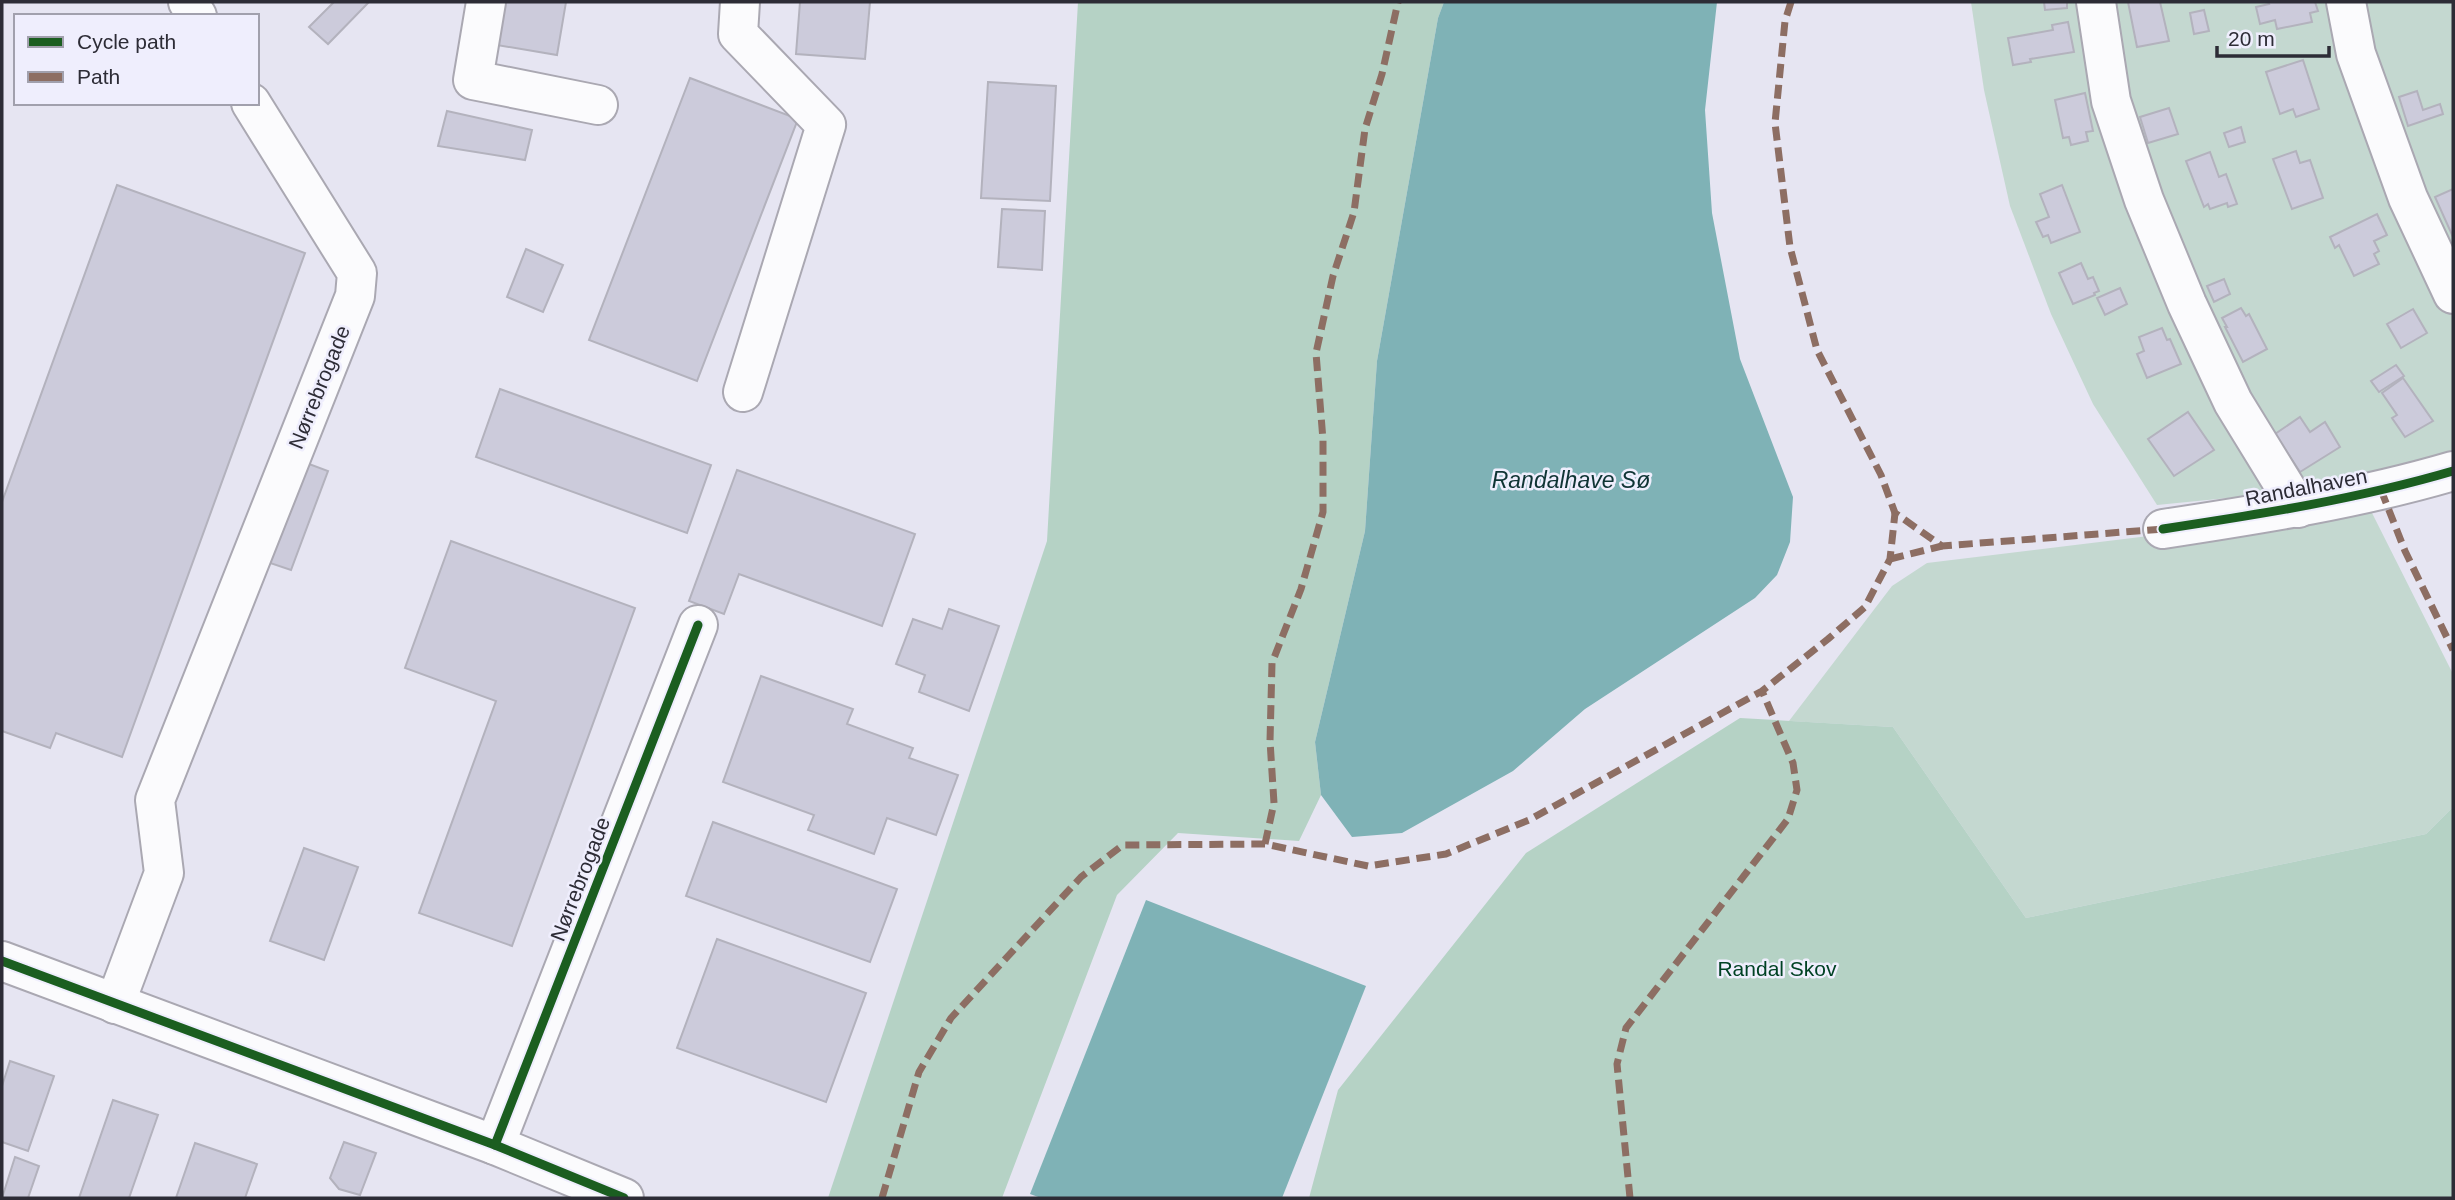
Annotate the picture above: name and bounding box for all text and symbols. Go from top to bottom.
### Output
legend [14,14,259,105]
scale bar [2217,14,2329,58]
text: 20 m [2228,27,2275,50]
text: Cycle path [77,30,176,53]
text: Path [77,65,120,88]
street label: Nørrebrogade [284,322,354,452]
street label: Randalhaven [2243,464,2369,510]
water label: Randalhave Sø [1492,467,1650,493]
street label: Nørrebrogade [546,814,614,944]
park label: Randal Skov [1717,957,1837,980]

